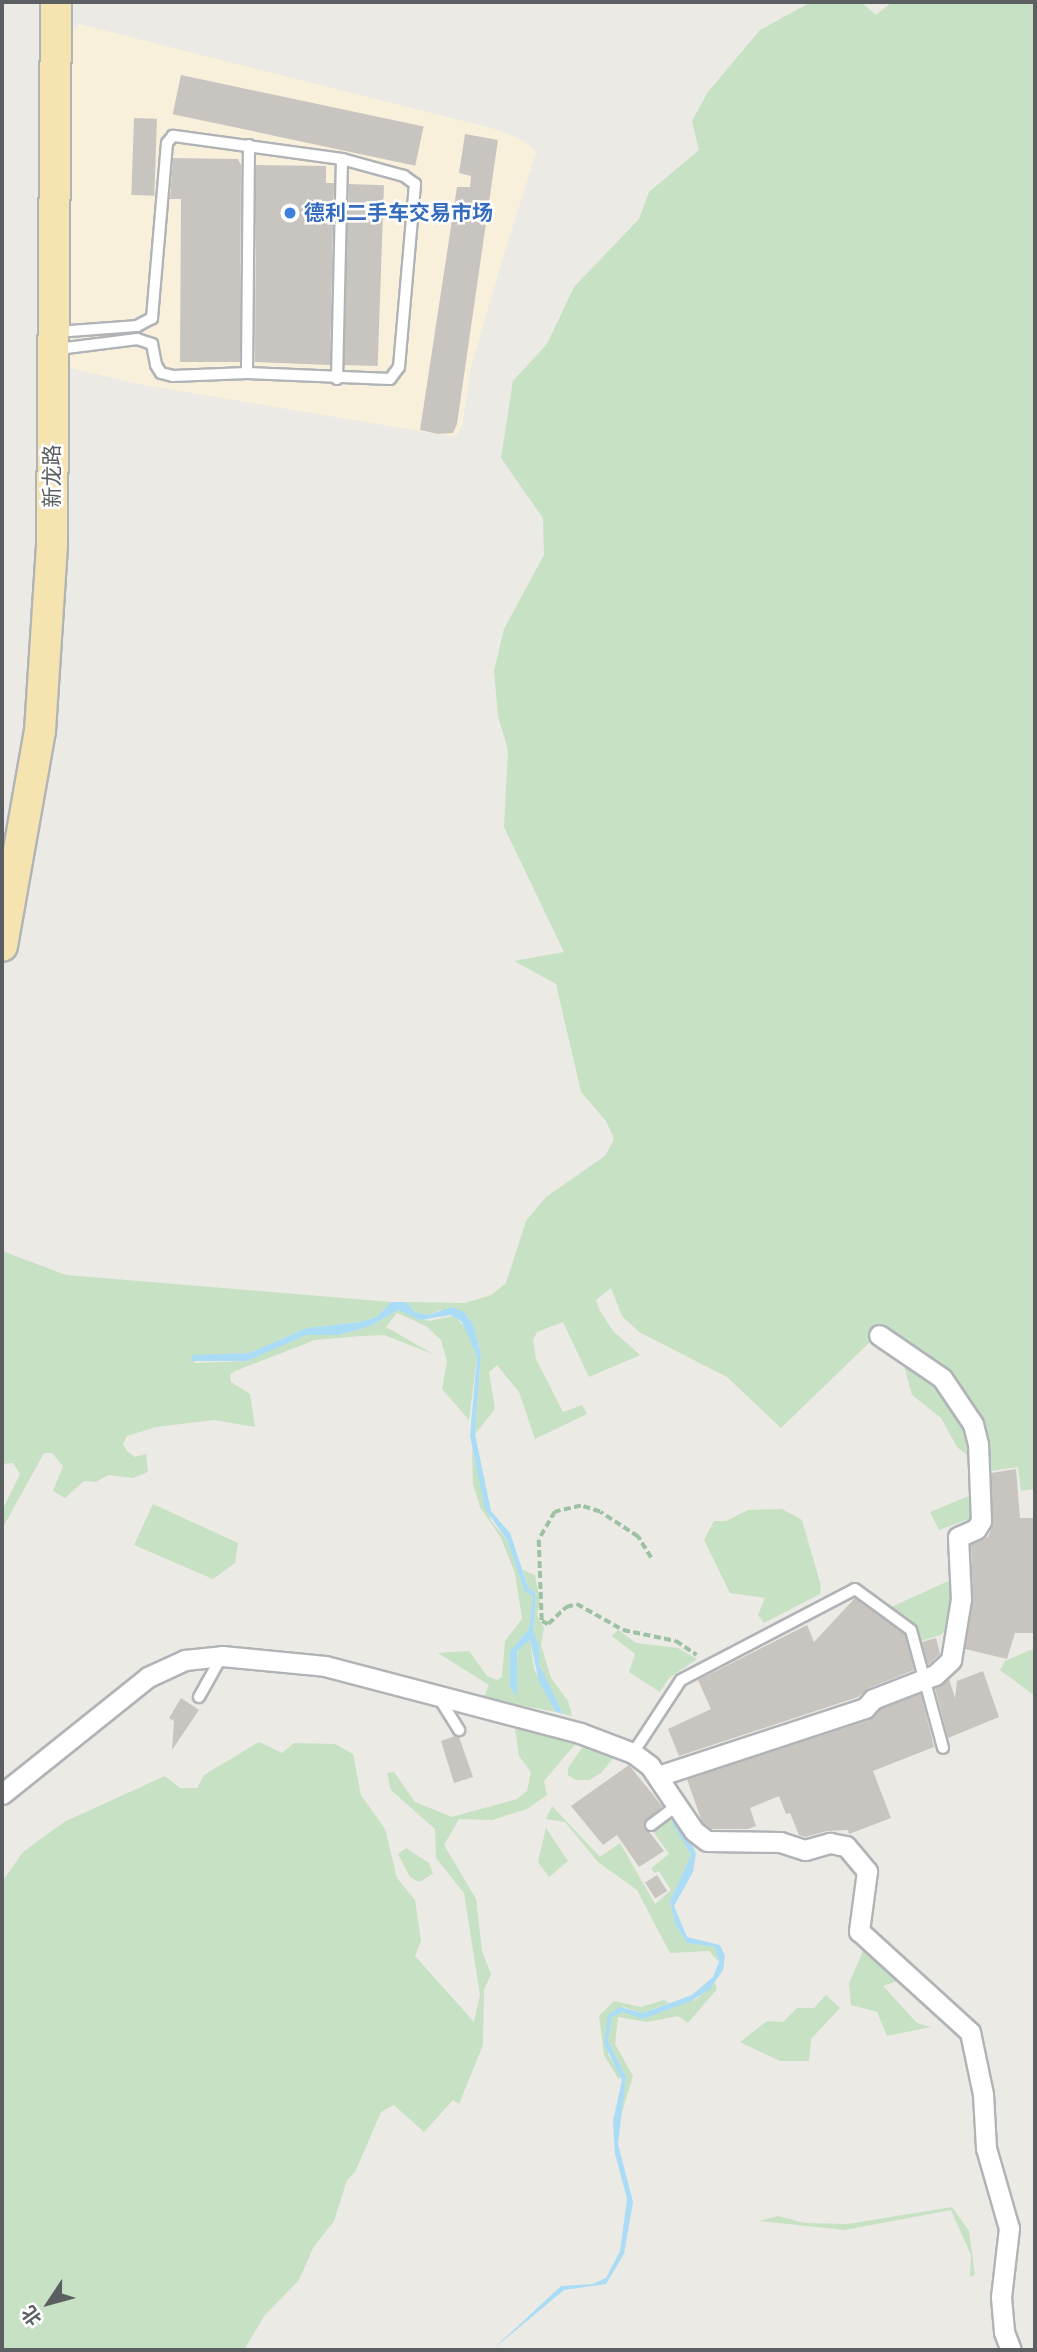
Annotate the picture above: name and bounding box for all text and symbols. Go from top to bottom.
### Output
place label: 德利二手车交易市场 [304,200,493,226]
marker: 德利二手车交易市场 [282,205,298,221]
street label: 新龙路 [39,445,65,507]
north arrow [14,2268,84,2338]
text: 北 [15,2300,48,2331]

